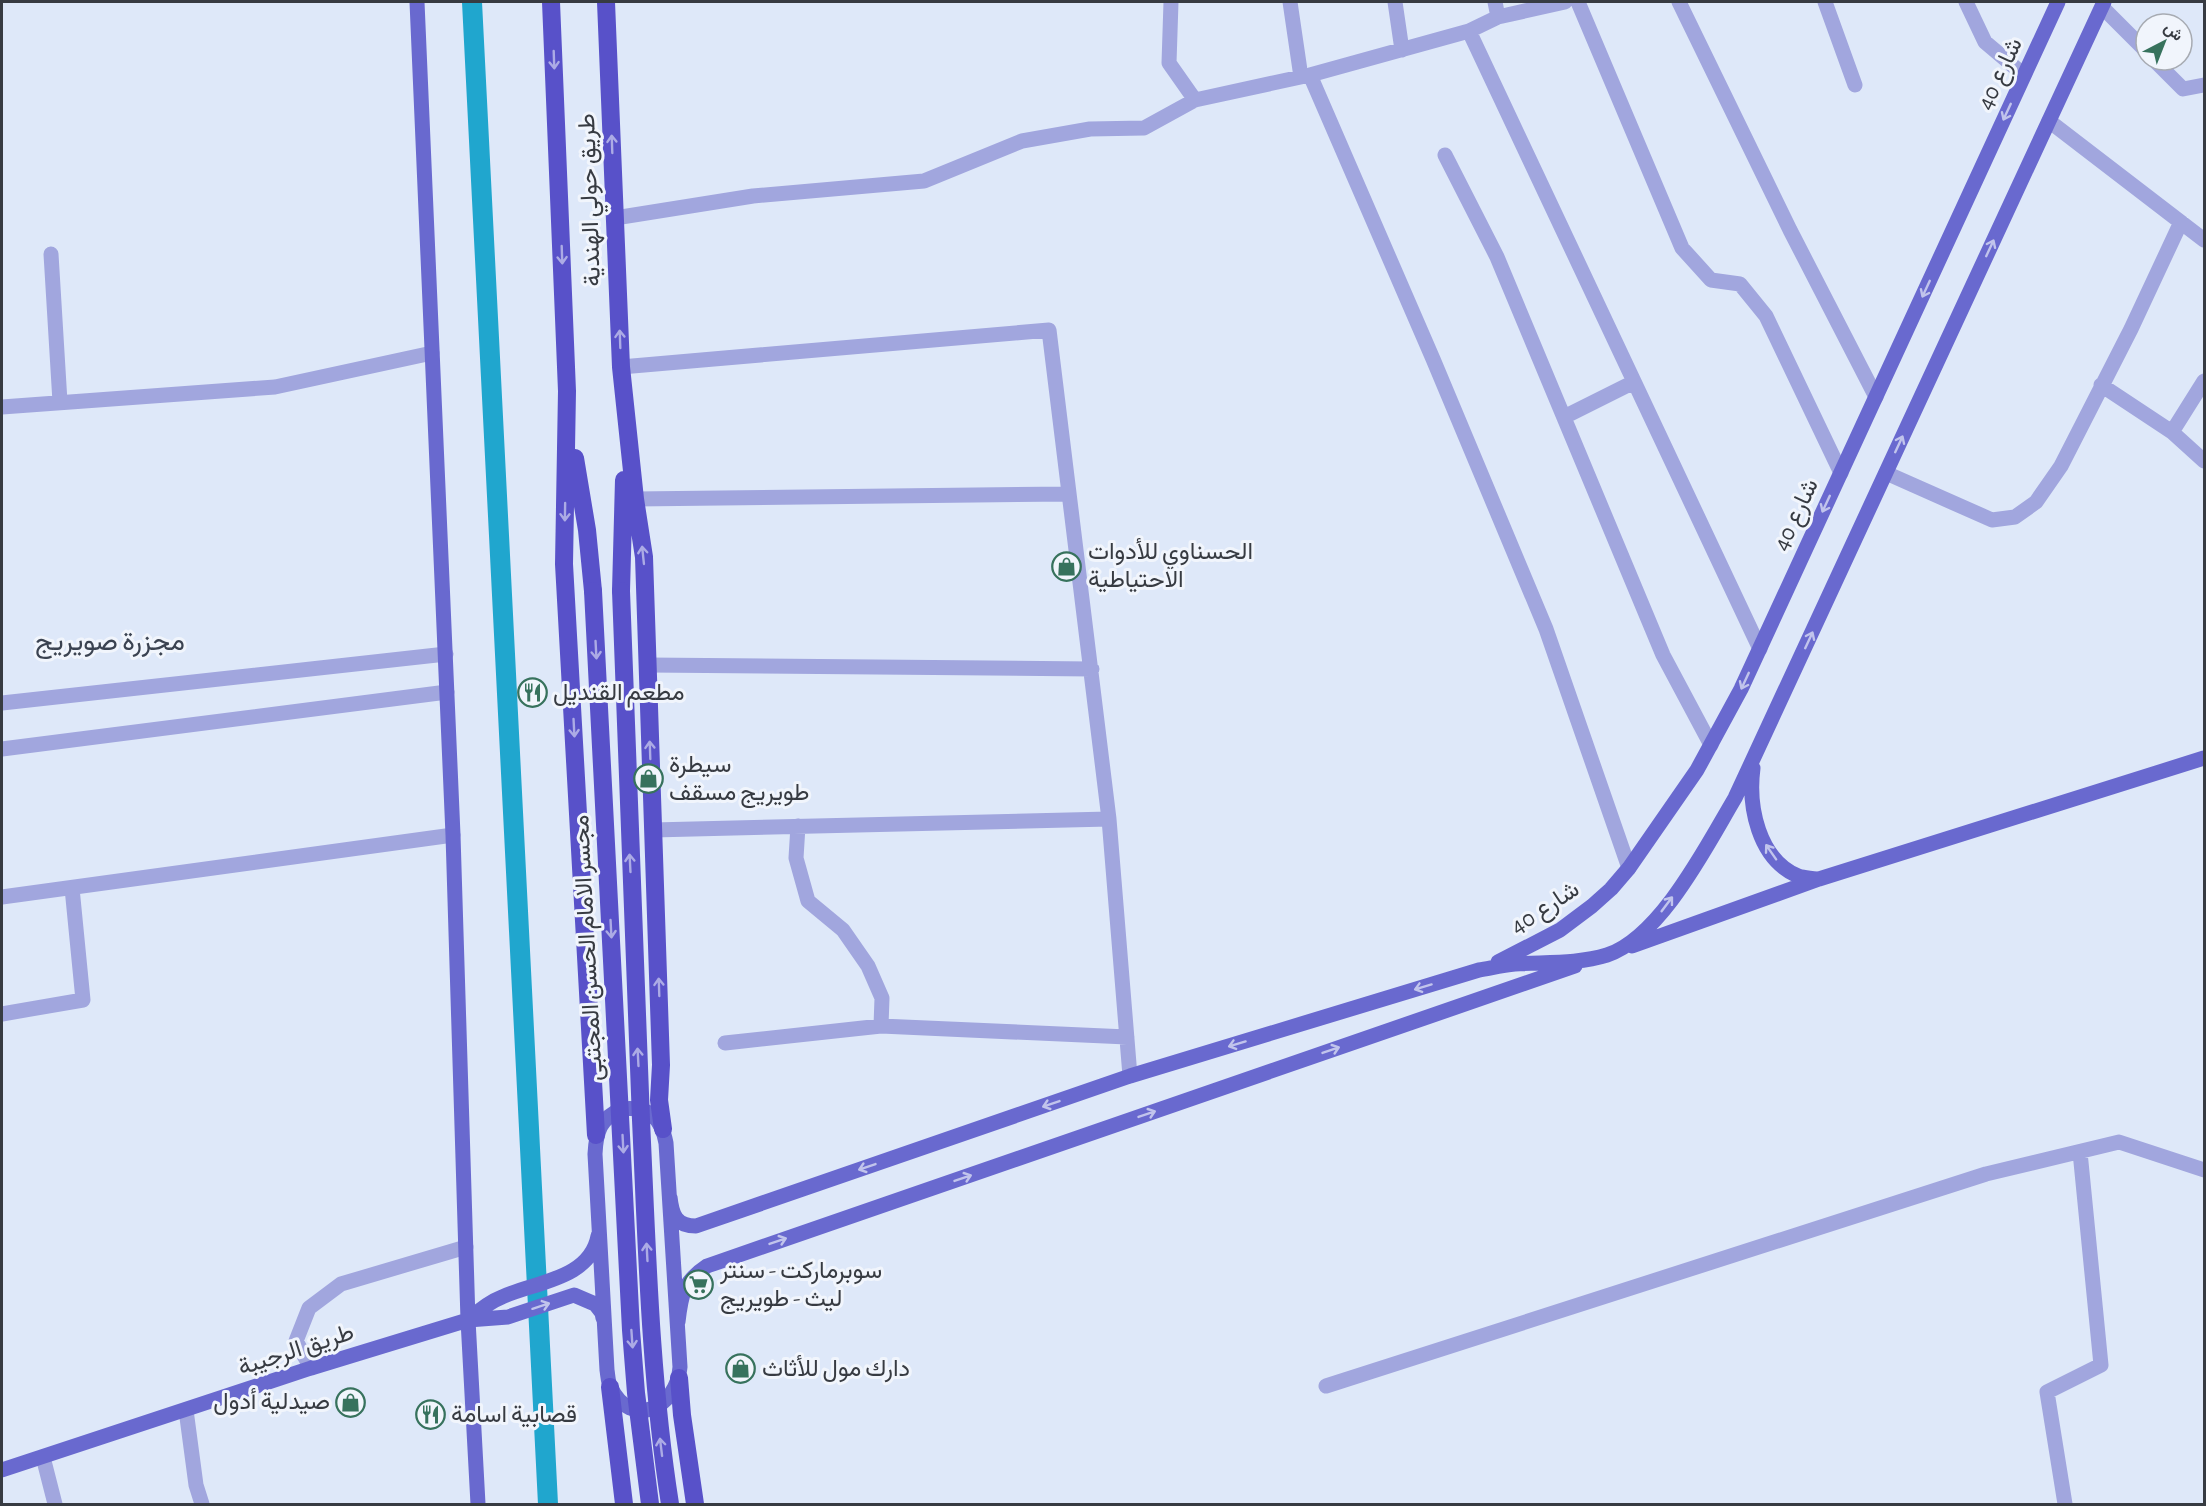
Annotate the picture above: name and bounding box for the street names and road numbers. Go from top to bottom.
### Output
street label: شارع 40 [1973,34,2030,115]
street label: طريق حولي الهندية [575,113,611,287]
street label: شارع 40 [1769,475,1826,556]
street label: مجسر الامام الحسن المجتبى [569,814,610,1082]
street label: شارع 40 [1506,877,1585,941]
street label: طريق الرجيبة [235,1320,358,1382]

